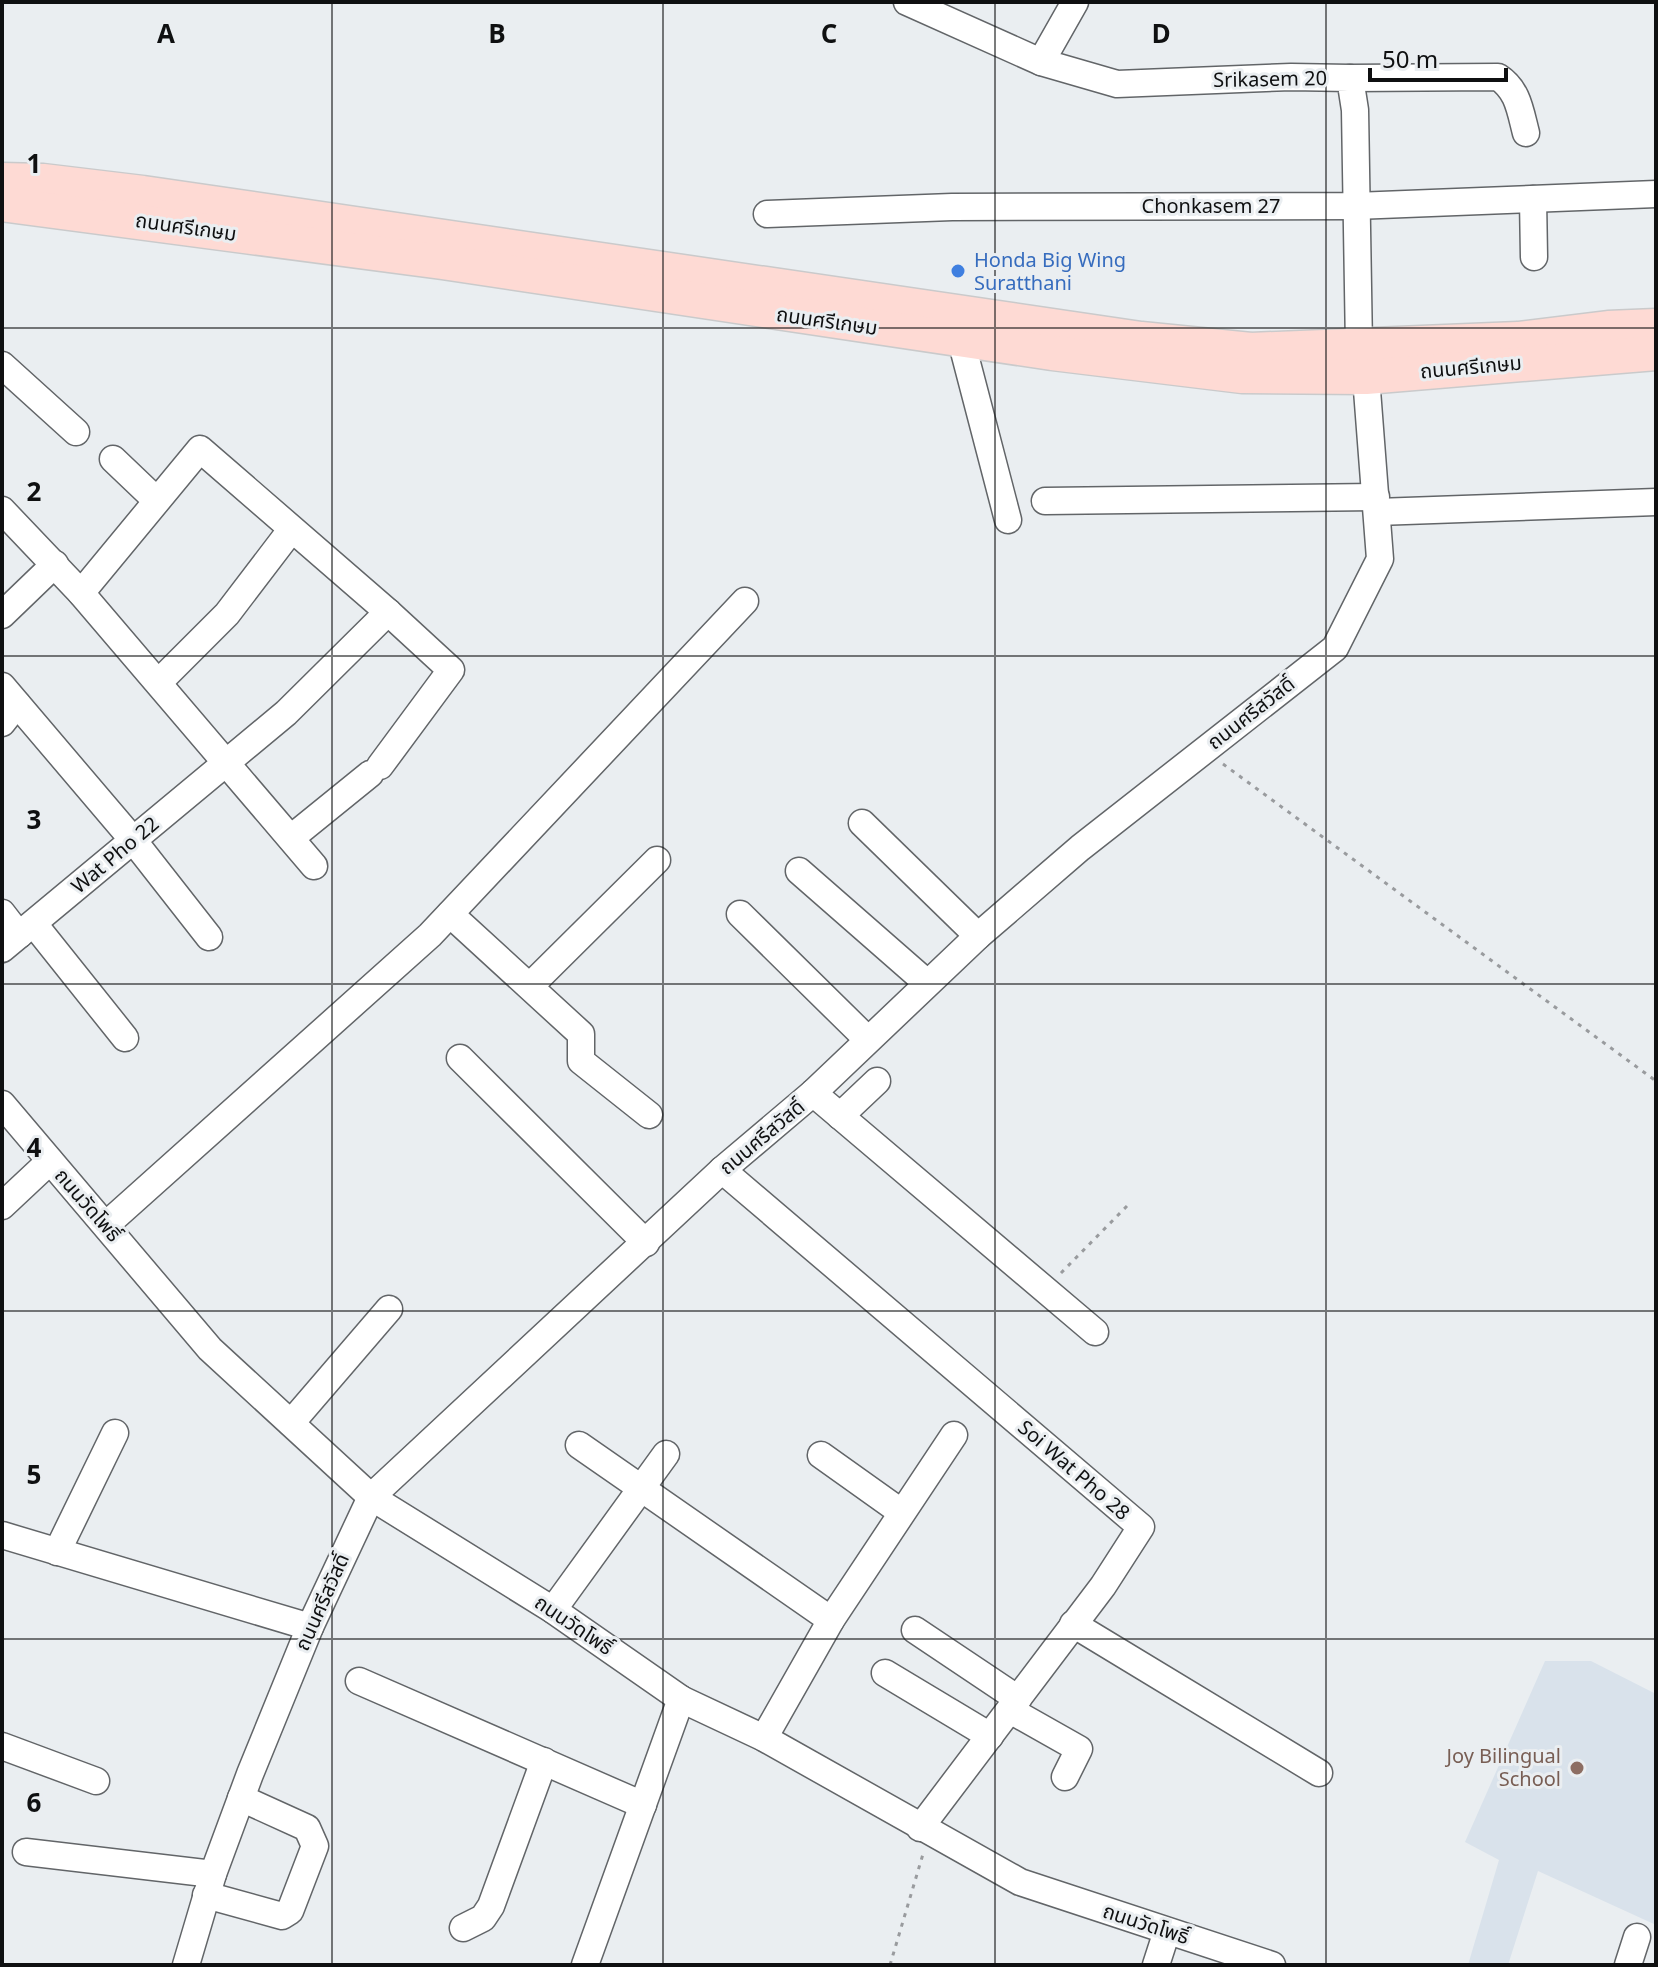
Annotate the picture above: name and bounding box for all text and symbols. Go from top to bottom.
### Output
text: A [157,15,175,55]
text: B [488,15,506,55]
text: C [821,15,837,55]
text: D [1151,15,1171,55]
scale bar [1370,32,1506,82]
text: 50 m [1382,43,1438,79]
street label: Srikasem 20 [1213,64,1327,96]
text: 1 [27,145,41,185]
street label: Chonkasem 27 [1142,192,1281,222]
street label: ถนนศรีเกษม [133,206,238,250]
place label: Honda Big Wing Suratthani [974,246,1126,299]
marker: Honda Big Wing Suratthani [949,262,967,280]
street label: ถนนศรีเกษม [774,300,879,344]
street label: ถนนศรีเกษม [1419,349,1523,387]
text: 2 [27,473,42,513]
street label: ถนนศรีสวัสดิ์ [1201,670,1302,758]
text: 3 [27,801,41,841]
street label: Wat Pho 22 [65,810,166,901]
street label: ถนนศรีสวัสดิ์ [713,1093,812,1183]
text: 4 [27,1129,42,1169]
street label: ถนนวัดโพธิ์ [47,1162,128,1249]
street label: Soi Wat Pho 28 [1011,1414,1136,1528]
text: 5 [27,1456,41,1496]
street label: ถนนศรีสวัสดิ์ [288,1549,358,1656]
street label: ถนนวัดโพธิ์ [528,1588,619,1663]
place label: Joy Bilingual School [1445,1742,1561,1795]
marker: Joy Bilingual School [1568,1759,1586,1777]
text: 6 [27,1784,42,1824]
street label: ถนนวัดโพธิ์ [1099,1897,1193,1953]

